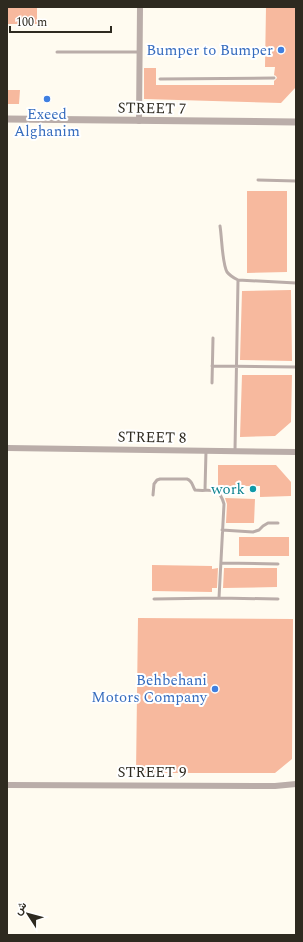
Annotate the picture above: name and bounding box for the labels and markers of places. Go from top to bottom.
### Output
place label: Bumper to Bumper [146,39,273,62]
marker: Bumper to Bumper [276,45,286,55]
marker: Exeed Alghanim [42,94,52,104]
place label: Exeed Alghanim [14,103,80,143]
place label: work [210,478,245,501]
marker: work [248,484,258,494]
place label: Behbehani Motors Company [91,669,208,709]
marker: Behbehani Motors Company [210,684,220,694]

